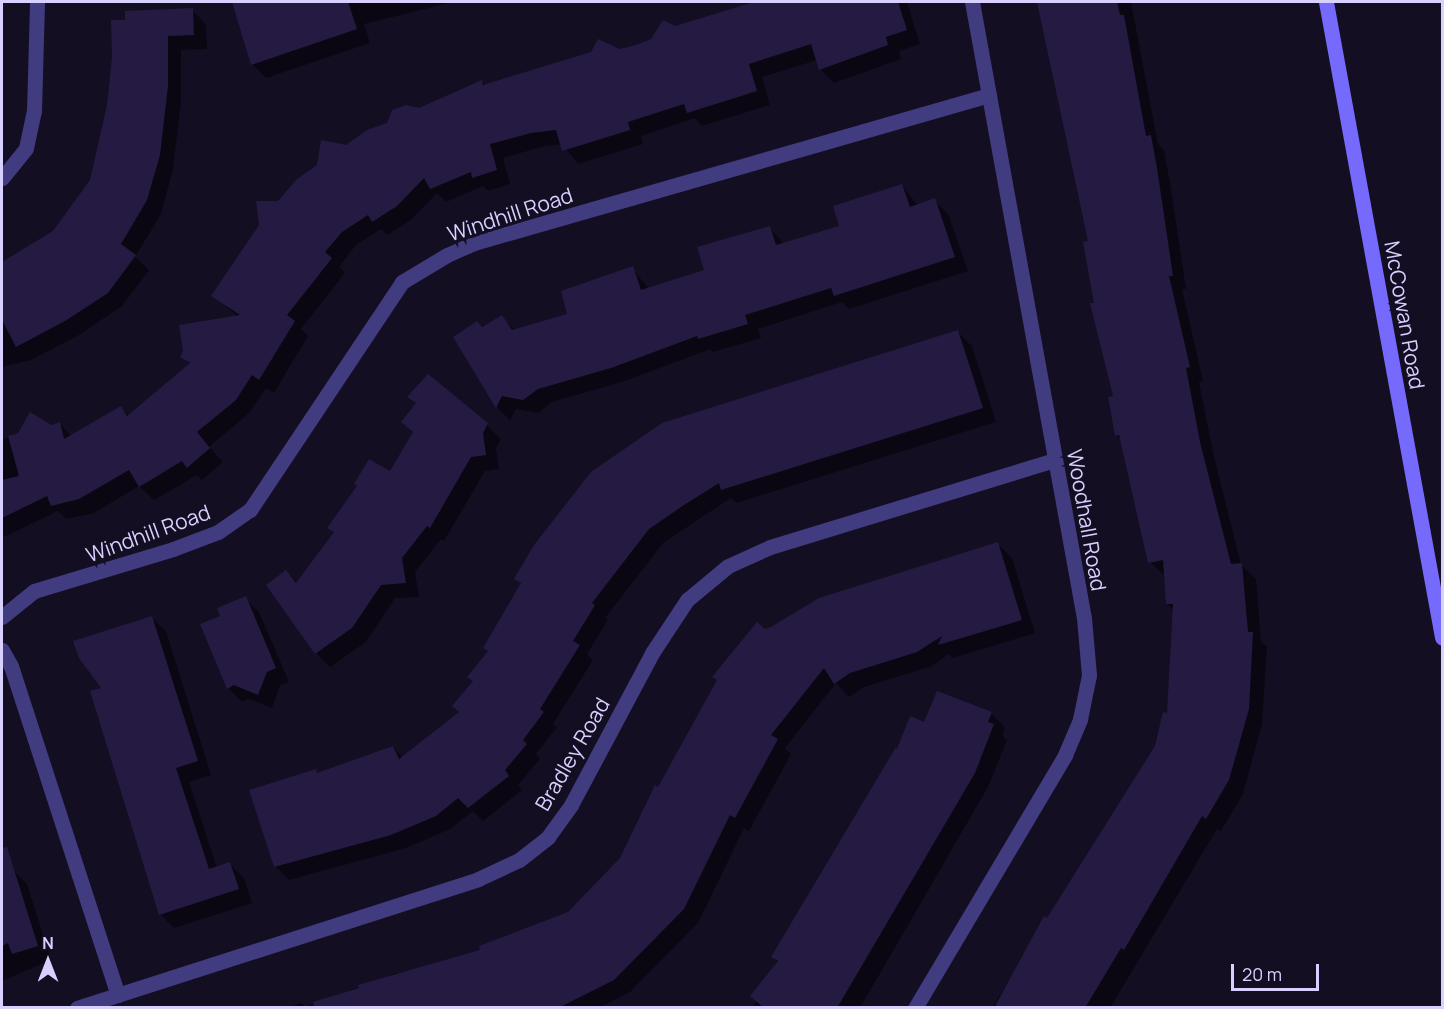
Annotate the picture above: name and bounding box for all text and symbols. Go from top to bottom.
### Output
street label: Windhill Road [444,182,576,246]
street label: McCowan Road [1380,239,1430,391]
street label: Woodhall Road [1062,447,1112,593]
street label: Windhill Road [83,499,213,567]
street label: Bradley Road [530,693,614,815]
north arrow [18,931,78,991]
text: N [42,932,54,954]
scale bar [1234,952,1322,990]
text: 20 m [1242,962,1282,986]

